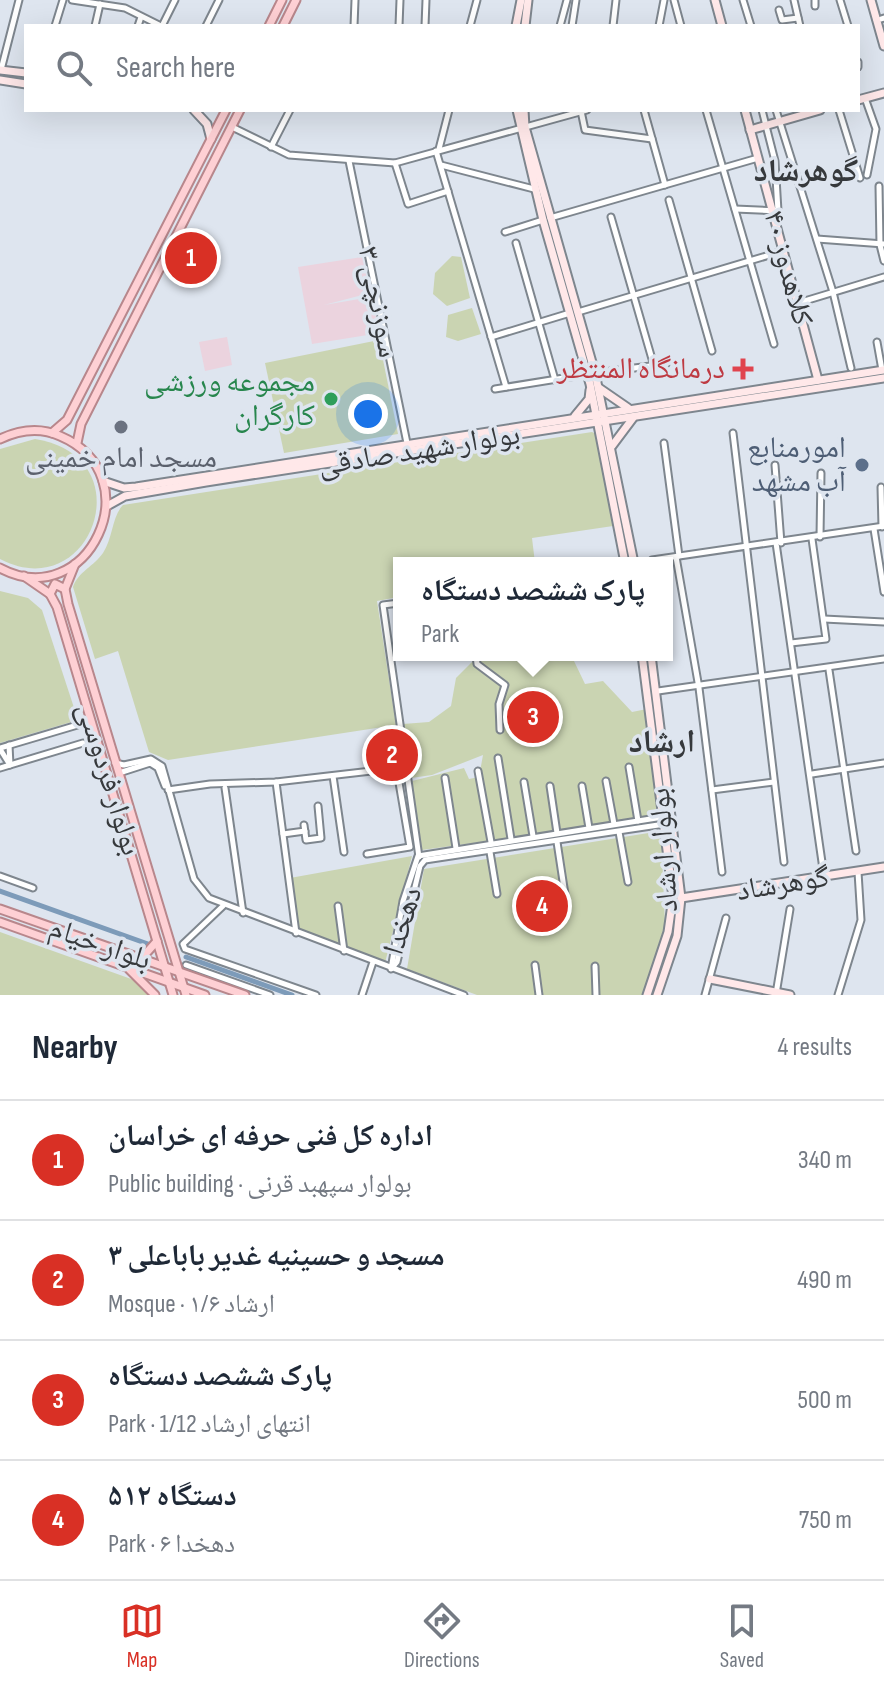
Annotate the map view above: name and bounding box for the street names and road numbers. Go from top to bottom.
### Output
street label: کلاهدوز ۴۰ [755,207,821,329]
street label: سوزنچی ۳ [350,243,406,361]
street label: بولوار شهید صادقی [315,416,523,484]
street label: بولوار فردوسی [69,698,149,860]
street label: بولوار ارشاد [642,787,686,913]
street label: گوهرشاد [734,859,832,909]
street label: دهخدا [376,883,430,959]
street label: بلوار خیام [44,910,156,978]

